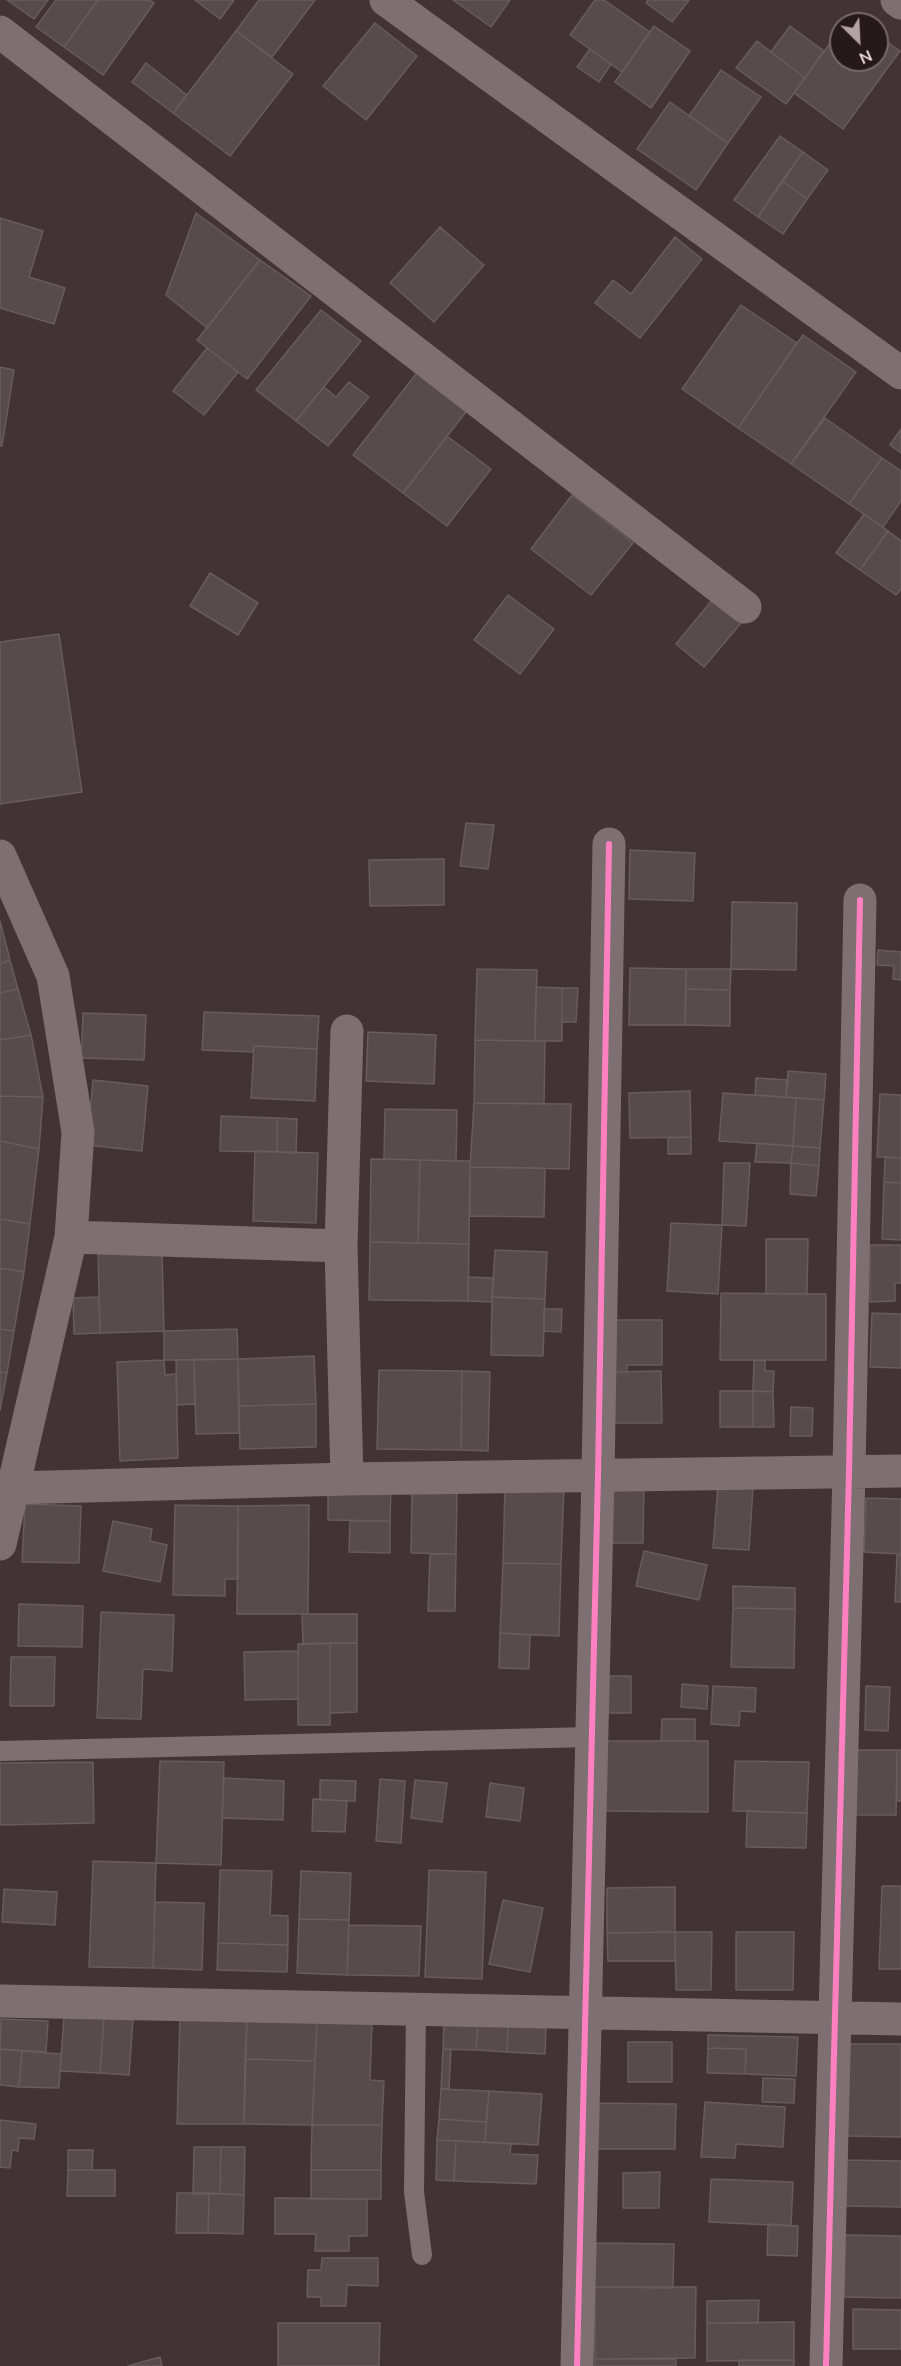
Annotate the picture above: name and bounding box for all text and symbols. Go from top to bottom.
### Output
north arrow [829,12,889,72]
text: N [856,44,875,69]

